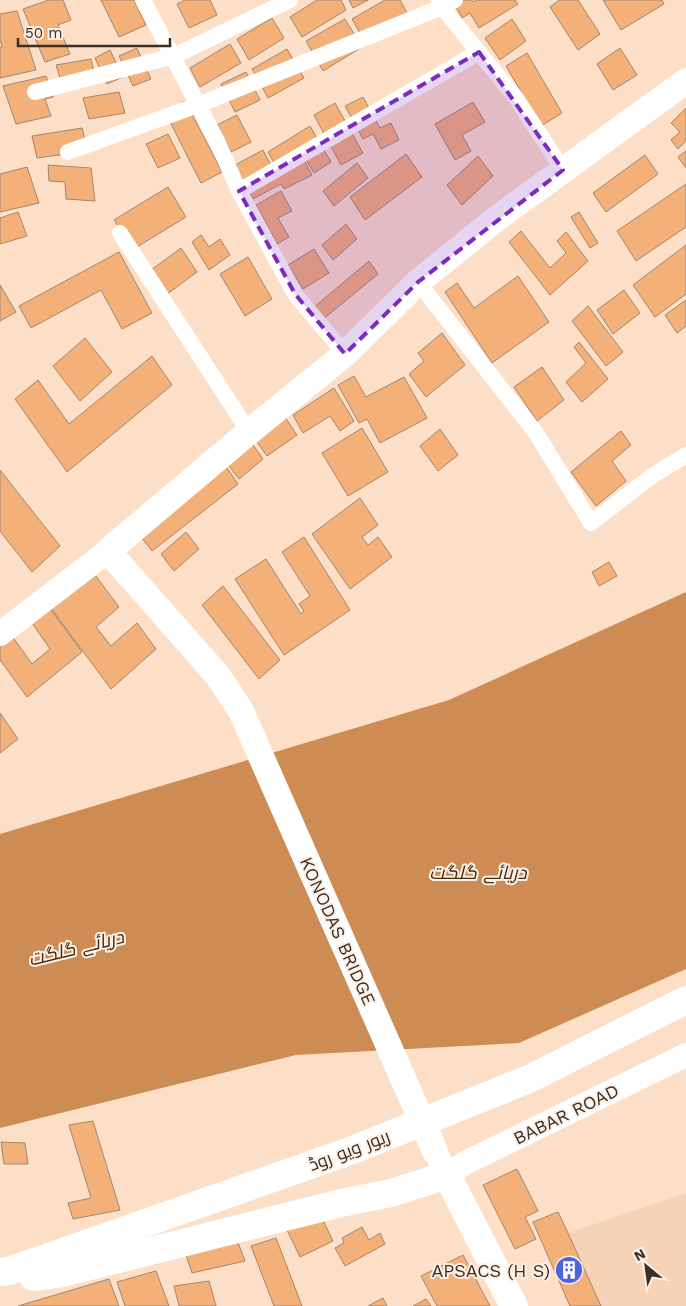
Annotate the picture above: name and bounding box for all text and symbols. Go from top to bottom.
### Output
scale bar [18,15,170,47]
text: 50 m [25,24,62,42]
street label: KONODAS BRIDGE [296,854,380,1008]
water label: دریائے گلگت [429,861,527,884]
water label: دریائے گلگت [26,925,127,971]
street label: BABAR ROAD [510,1079,622,1149]
street label: ریور ویو روڈ [305,1125,393,1176]
north arrow [621,1241,671,1291]
text: N [631,1245,648,1264]
building icon: APSACS (H S) [554,1255,584,1285]
place label: APSACS (H S) [431,1260,550,1281]

